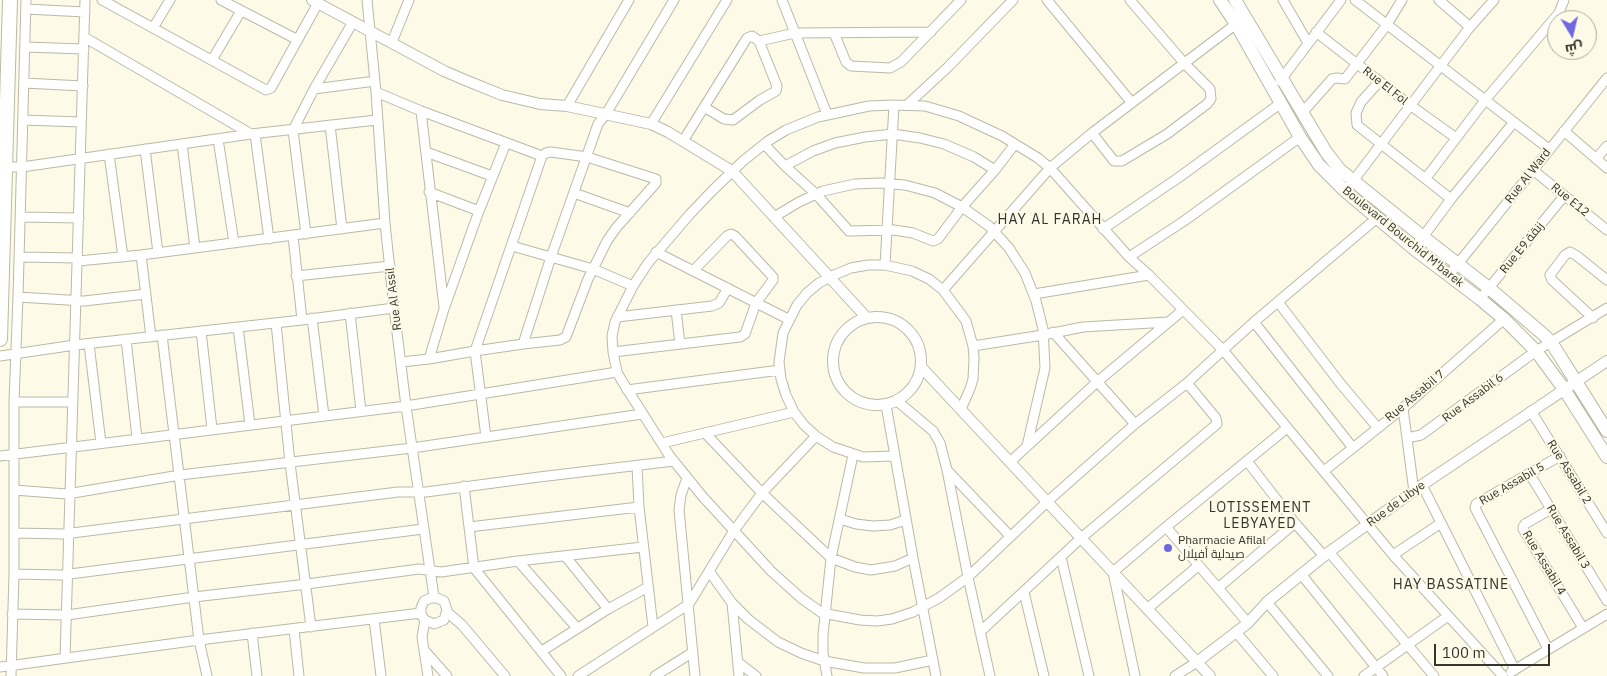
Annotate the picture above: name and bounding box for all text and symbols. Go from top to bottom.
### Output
north arrow [1547,10,1597,60]
text: ش [1564,39,1584,59]
street label: Rue El Fol [1360,64,1410,108]
street label: Rue Al Ward [1502,146,1554,206]
street label: Rue E12 [1548,180,1592,220]
street label: Boulevard Bourchid M'barek [1339,184,1467,290]
district label: HAY AL FARAH [996,212,1104,228]
street label: Rue E9 زنقة [1497,219,1547,277]
street label: Rue Al Assil [383,267,405,331]
street label: Rue Assabil 7 [1382,367,1448,425]
street label: Rue Assabil 6 [1440,370,1506,426]
street label: Rue Assabil 2 [1544,437,1594,507]
street label: Rue Assabil 5 [1477,460,1547,508]
street label: Rue de Libye [1364,478,1428,530]
district label: LOTISSEMENT LEBYAYED [1207,500,1313,532]
street label: Rue Assabil 3 [1543,502,1593,572]
street label: Rue Assabil 4 [1519,528,1569,598]
place label: Pharmacie Afilal صيدلية أفيلال [1178,534,1266,562]
marker: Pharmacie Afilal صيدلية أفيلال [1162,542,1174,554]
district label: HAY BASSATINE [1391,577,1511,593]
scale bar [1437,634,1553,666]
text: 100 m [1442,643,1486,662]

